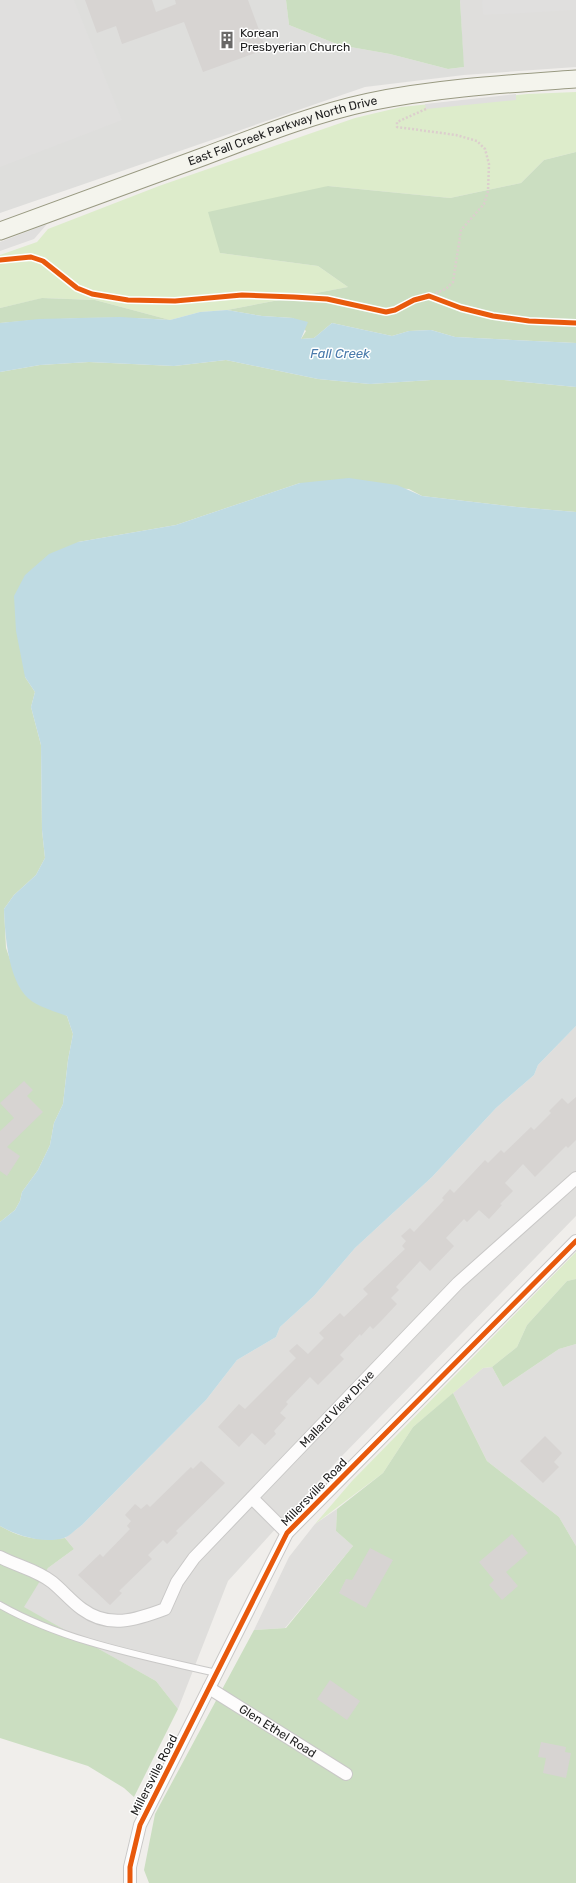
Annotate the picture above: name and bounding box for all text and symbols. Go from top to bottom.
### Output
place label: Korean Presbyerian Church [240,26,350,54]
building icon: Korean Presbyerian Church [217,30,237,50]
street label: East Fall Creek Parkway North Drive [186,93,379,169]
water label: Fall Creek [310,346,370,361]
street label: Mallard View Drive [297,1367,377,1450]
street label: Millersville Road [278,1455,350,1529]
street label: Glen Ethel Road [236,1702,319,1760]
street label: Millersville Road [128,1732,180,1818]

